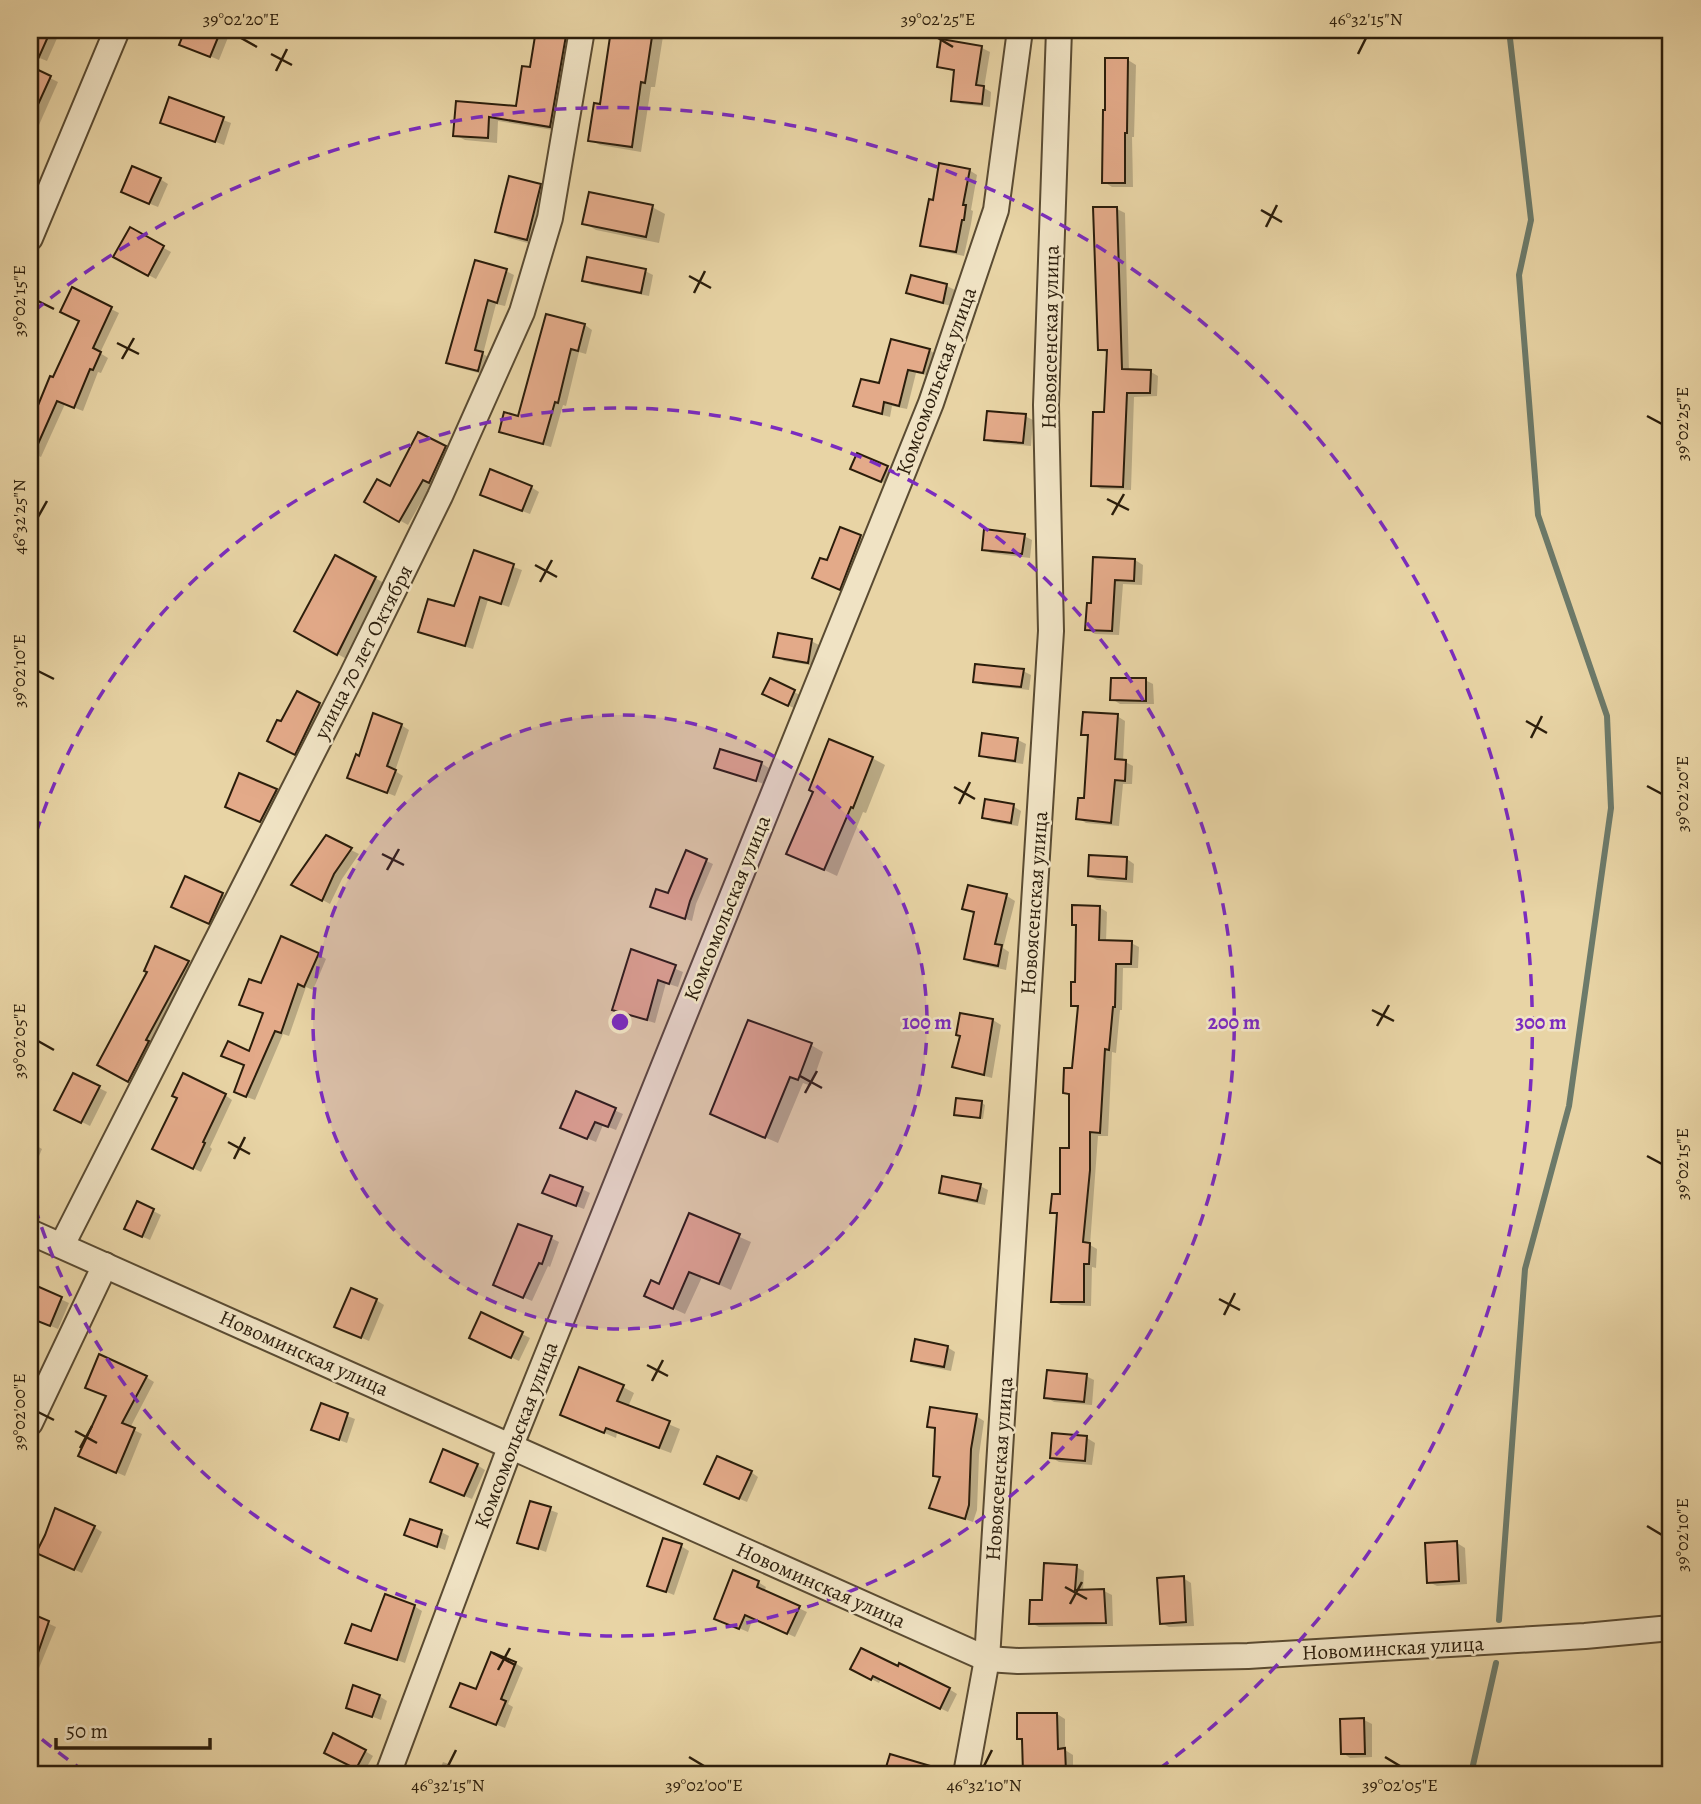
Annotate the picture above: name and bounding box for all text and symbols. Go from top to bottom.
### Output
text: 39°02'20"E [203,7,279,31]
text: 39°02'25"E [901,7,975,31]
text: 46°32'15"N [1329,7,1403,31]
street label: Новоясенская улица [1034,244,1066,429]
text: 39°02'15"E [7,265,31,337]
street label: Комсомольская улица [889,283,983,479]
text: 39°02'25"E [1670,387,1694,461]
text: 46°32'25"N [7,479,31,555]
street label: улица 70 лет Октября [306,560,419,745]
text: 39°02'10"E [7,634,31,708]
text: 39°02'20"E [1670,756,1694,832]
street label: Новоясенская улица [1014,810,1054,996]
street label: Комсомольская улица [677,811,777,1005]
text: 39°02'05"E [7,1003,31,1079]
text: 100 m [902,1008,952,1036]
text: 200 m [1208,1008,1261,1036]
text: 300 m [1515,1008,1567,1036]
centre of rings [608,1010,632,1034]
text: 39°02'15"E [1670,1128,1694,1200]
street label: Новоминская улица [215,1303,393,1403]
street label: Комсомольская улица [467,1337,565,1533]
text: 39°02'00"E [7,1373,31,1451]
street label: Новоясенская улица [979,1376,1019,1562]
text: 39°02'10"E [1670,1498,1694,1572]
street label: Новоминская улица [732,1535,910,1635]
street label: Новоминская улица [1301,1629,1485,1667]
scale bar [56,1706,210,1750]
text: 50 m [66,1717,108,1745]
text: 46°32'15"N [411,1773,485,1797]
text: 39°02'00"E [665,1773,743,1797]
text: 46°32'10"N [946,1773,1022,1797]
text: 39°02'05"E [1362,1773,1438,1797]

